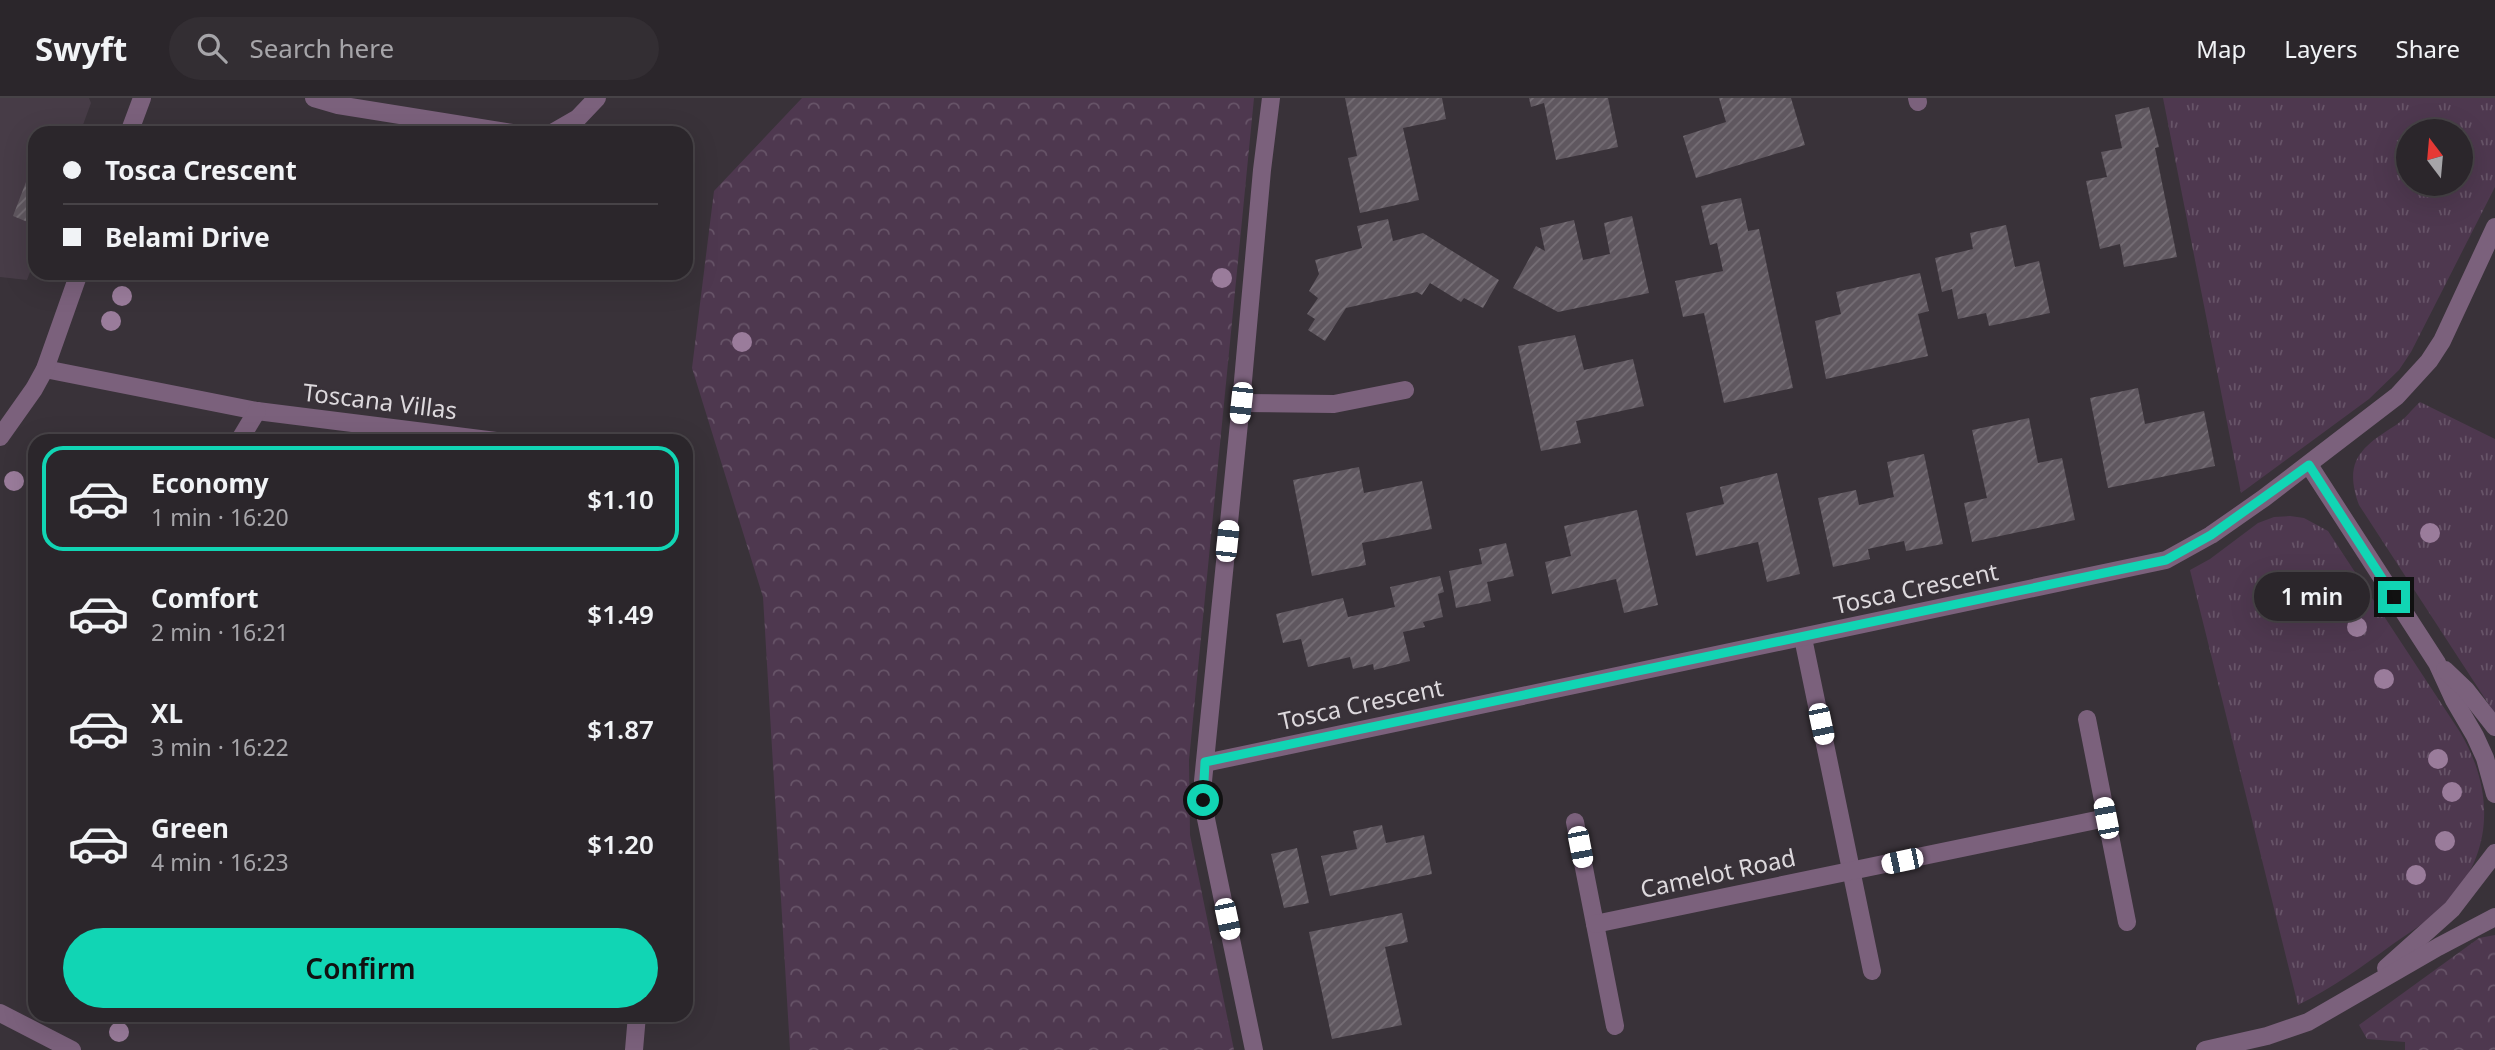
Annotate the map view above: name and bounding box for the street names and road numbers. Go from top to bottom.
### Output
street label: Toscana Villas [301,375,459,426]
street label: Tosca Crescent [1831,554,2001,621]
street label: Tosca Crescent [1276,670,1446,737]
street label: Camelot Road [1637,840,1798,905]

